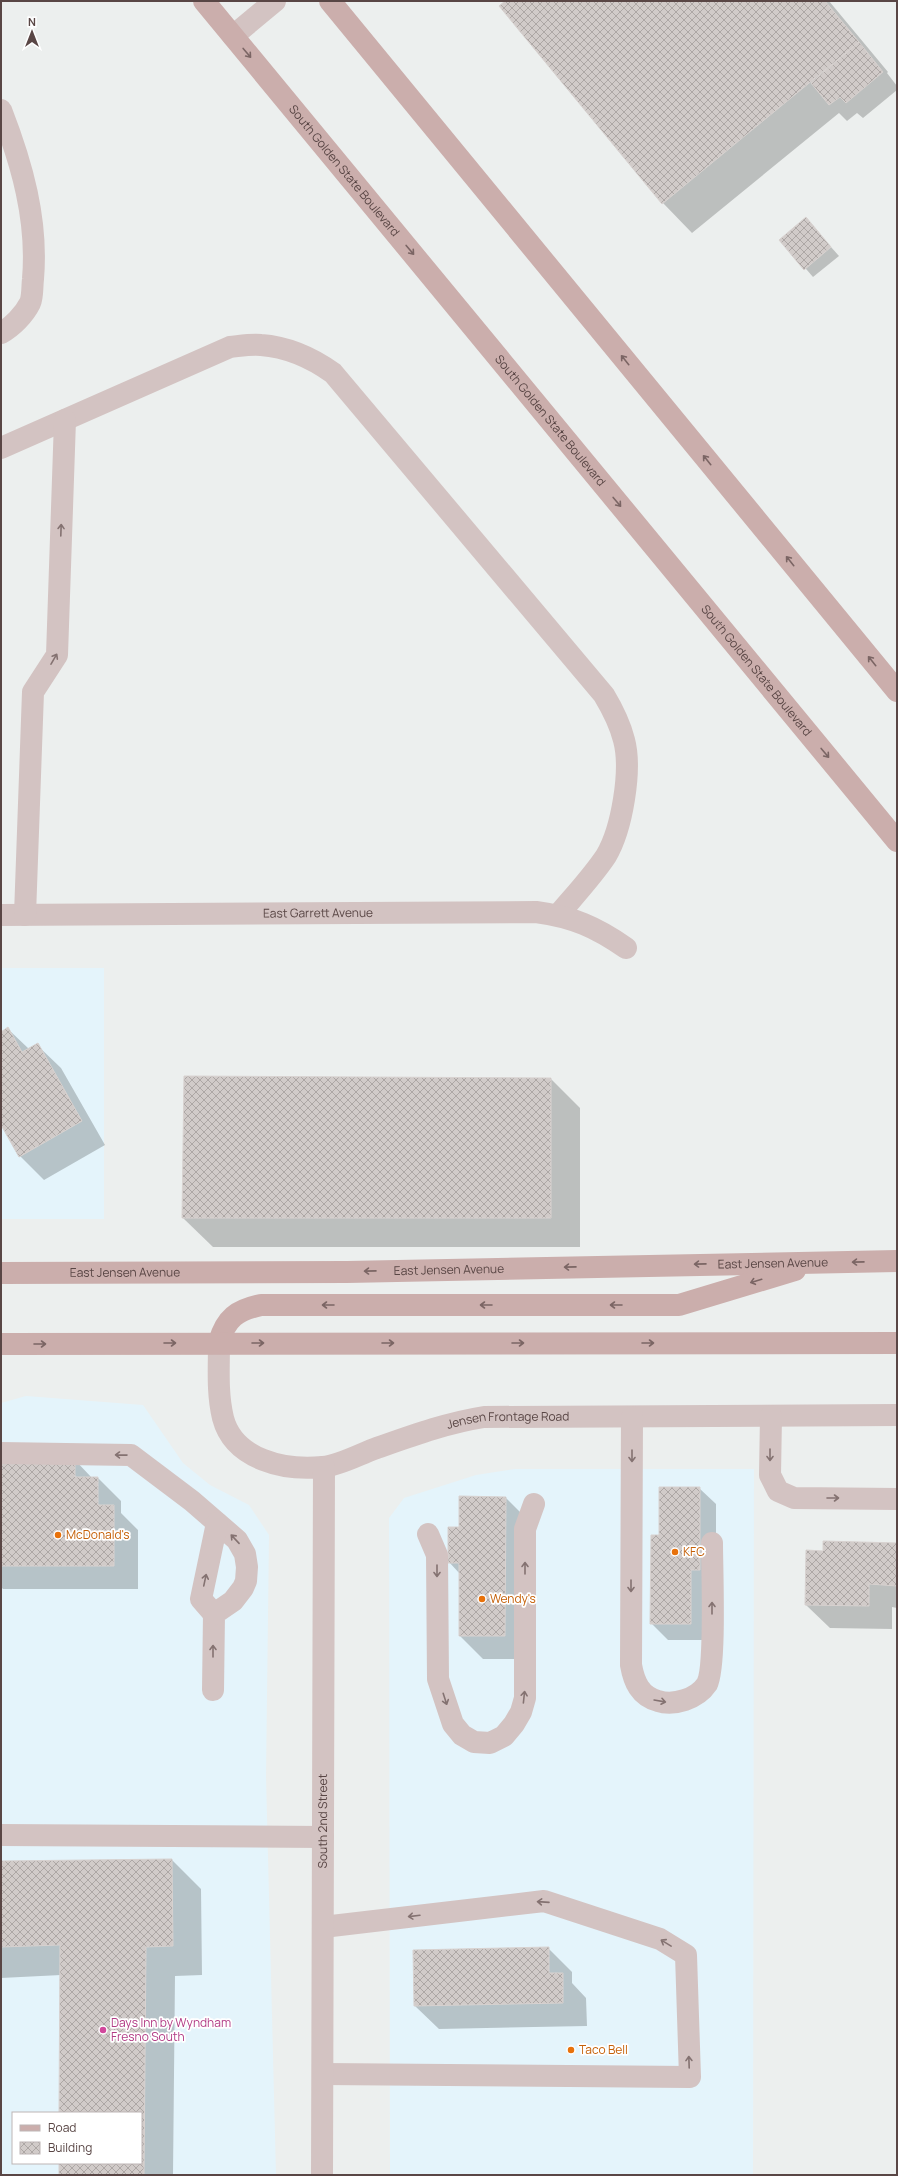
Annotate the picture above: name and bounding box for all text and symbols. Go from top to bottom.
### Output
north arrow [12,12,52,52]
text: N [28,14,36,29]
one-way arrow [242,47,251,58]
street label: South Golden State Boulevard [285,101,404,240]
one-way arrow [405,245,414,256]
street label: South Golden State Boulevard [491,351,610,490]
one-way arrow [620,354,629,365]
one-way arrow [703,455,712,466]
one-way arrow [613,496,622,507]
one-way arrow [58,524,65,537]
one-way arrow [785,555,794,566]
street label: South Golden State Boulevard [697,601,816,740]
one-way arrow [50,653,58,665]
one-way arrow [868,656,877,666]
one-way arrow [820,748,829,758]
street label: East Garrett Avenue [263,904,373,922]
street label: East Jensen Avenue [718,1253,828,1273]
one-way arrow [852,1258,865,1265]
street label: East Jensen Avenue [394,1260,504,1279]
one-way arrow [694,1261,707,1268]
street label: East Jensen Avenue [70,1263,180,1281]
one-way arrow [564,1263,577,1271]
one-way arrow [364,1267,377,1275]
one-way arrow [750,1278,763,1285]
one-way arrow [322,1301,335,1309]
one-way arrow [480,1301,493,1309]
one-way arrow [610,1301,623,1309]
one-way arrow [163,1339,176,1347]
one-way arrow [251,1339,264,1347]
one-way arrow [381,1339,394,1347]
one-way arrow [511,1339,524,1347]
one-way arrow [641,1339,654,1347]
one-way arrow [33,1340,46,1348]
street label: Jensen Frontage Road [445,1408,569,1433]
one-way arrow [766,1448,774,1461]
one-way arrow [628,1449,636,1462]
one-way arrow [115,1451,128,1459]
one-way arrow [826,1494,839,1502]
place label: McDonald's [66,1526,130,1543]
marker: McDonald's [53,1530,63,1540]
one-way arrow [230,1534,239,1544]
place label: KFC [683,1543,705,1560]
marker: KFC [670,1547,680,1557]
one-way arrow [521,1562,529,1575]
one-way arrow [433,1564,441,1577]
one-way arrow [202,1574,210,1587]
one-way arrow [627,1579,635,1592]
place label: Wendy's [490,1590,536,1607]
marker: Wendy's [477,1594,487,1604]
one-way arrow [708,1602,716,1615]
one-way arrow [209,1645,217,1658]
one-way arrow [520,1691,528,1704]
one-way arrow [442,1693,449,1706]
one-way arrow [653,1698,666,1706]
street label: South 2nd Street [314,1773,331,1868]
one-way arrow [537,1899,550,1906]
one-way arrow [408,1913,421,1920]
one-way arrow [660,1939,672,1947]
place label: Days Inn by Wyndham Fresno South [111,2014,231,2045]
marker: Days Inn by Wyndham Fresno South [98,2025,108,2035]
place label: Taco Bell [579,2041,628,2058]
marker: Taco Bell [566,2045,576,2055]
one-way arrow [686,2056,693,2069]
legend [12,2112,142,2164]
text: Road [48,2119,76,2136]
text: Building [48,2139,92,2156]

